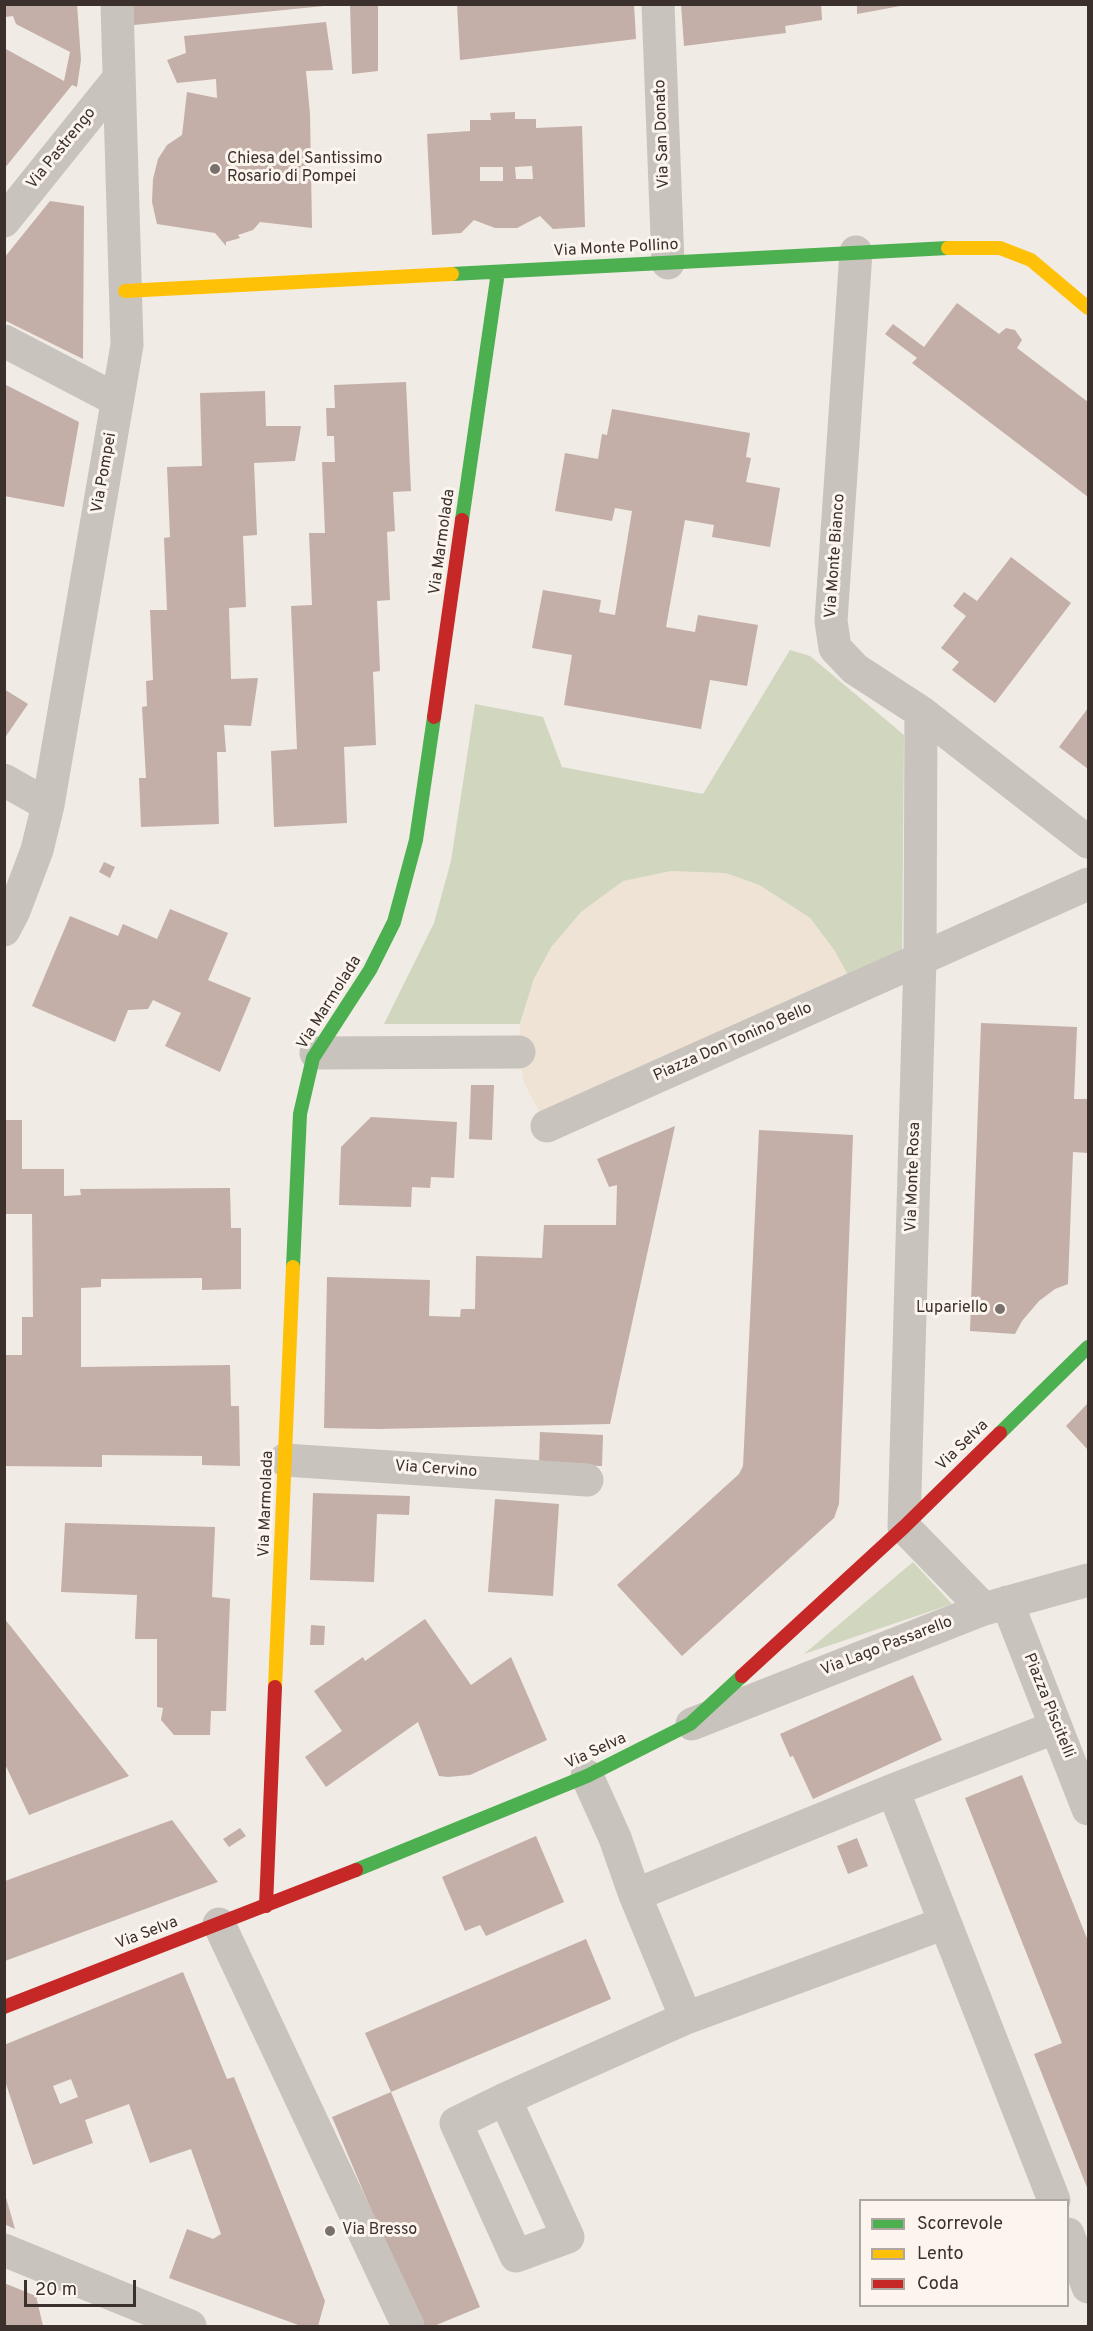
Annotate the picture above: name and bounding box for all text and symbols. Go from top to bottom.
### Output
street label: Via San Donato [651,79,675,189]
street label: Via Pastrengo [23,104,101,194]
place label: Chiesa del Santissimo Rosario di Pompei [227,150,383,188]
marker: Chiesa del Santissimo Rosario di Pompei [208,162,222,176]
street label: Via Monte Pollino [553,236,679,262]
street label: Via Pompei [88,431,122,515]
street label: Via Marmolada [426,488,460,596]
street label: Via Monte Bianco [822,493,850,619]
street label: Via Marmolada [294,953,366,1053]
street label: Piazza Don Tonino Bello [651,999,815,1087]
street label: Via Monte Rosa [902,1122,926,1232]
place label: Lupariello [916,1299,988,1319]
marker: Lupariello [993,1302,1007,1316]
street label: Via Selva [933,1416,993,1476]
street label: Via Marmolada [256,1450,278,1558]
street label: Via Cervino [394,1458,478,1482]
street label: Via Lago Passarello [819,1613,955,1681]
street label: Piazza Piscitelli [1018,1651,1078,1761]
street label: Via Selva [562,1730,630,1774]
street label: Via Selva [113,1913,181,1955]
legend [859,2199,1069,2307]
text: Scorrevole [917,2213,1003,2236]
place label: Via Bresso [342,2221,417,2241]
marker: Via Bresso [323,2224,337,2238]
text: Lento [917,2243,963,2266]
scale bar [27,2268,140,2306]
text: Coda [917,2273,959,2296]
text: 20 m [35,2279,77,2302]

